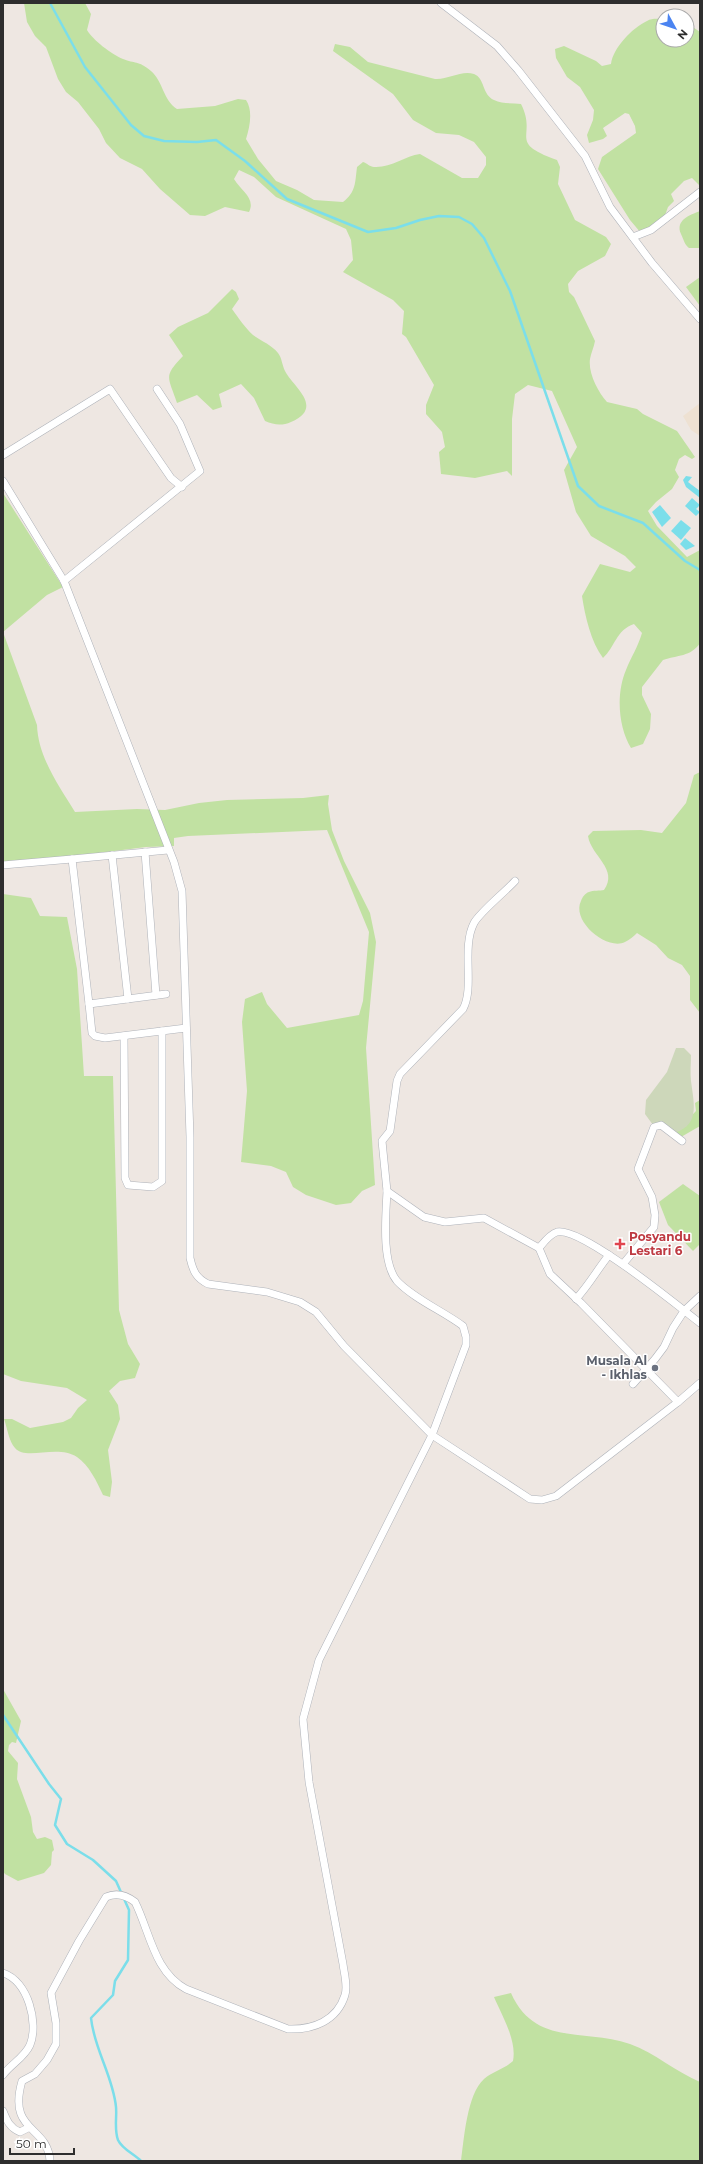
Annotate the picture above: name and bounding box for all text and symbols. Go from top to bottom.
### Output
north arrow [655,8,695,48]
text: N [674,27,691,42]
place label: Posyandu Lestari 6 [629,1229,691,1258]
marker: Posyandu Lestari 6 [614,1238,626,1250]
place label: Musala Al - Ikhlas [586,1353,648,1382]
marker: Musala Al - Ikhlas [650,1363,660,1373]
scale bar [10,2130,74,2156]
text: 50 m [16,2136,47,2151]

